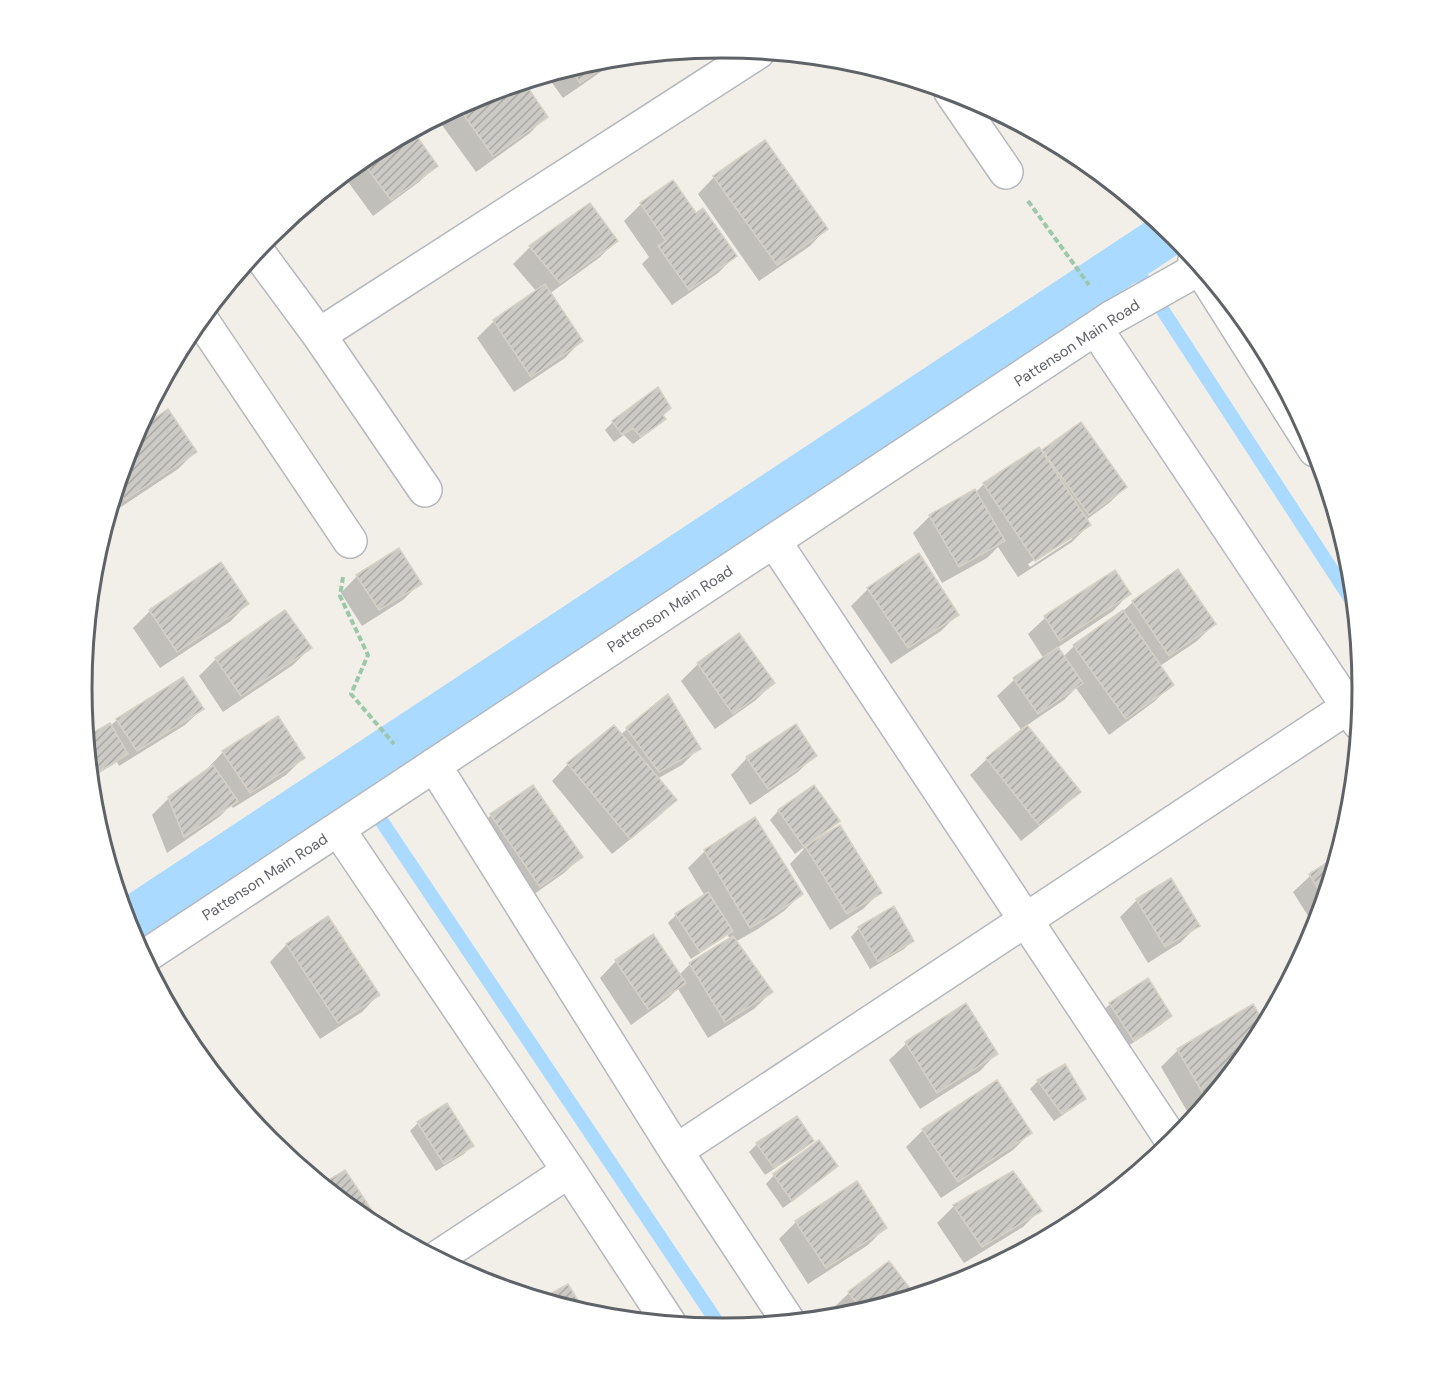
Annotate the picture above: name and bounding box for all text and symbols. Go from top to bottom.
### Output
street label: Pattenson Main Road [1010,295,1144,391]
street label: Pattenson Main Road [603,561,737,657]
street label: Pattenson Main Road [198,829,332,925]

